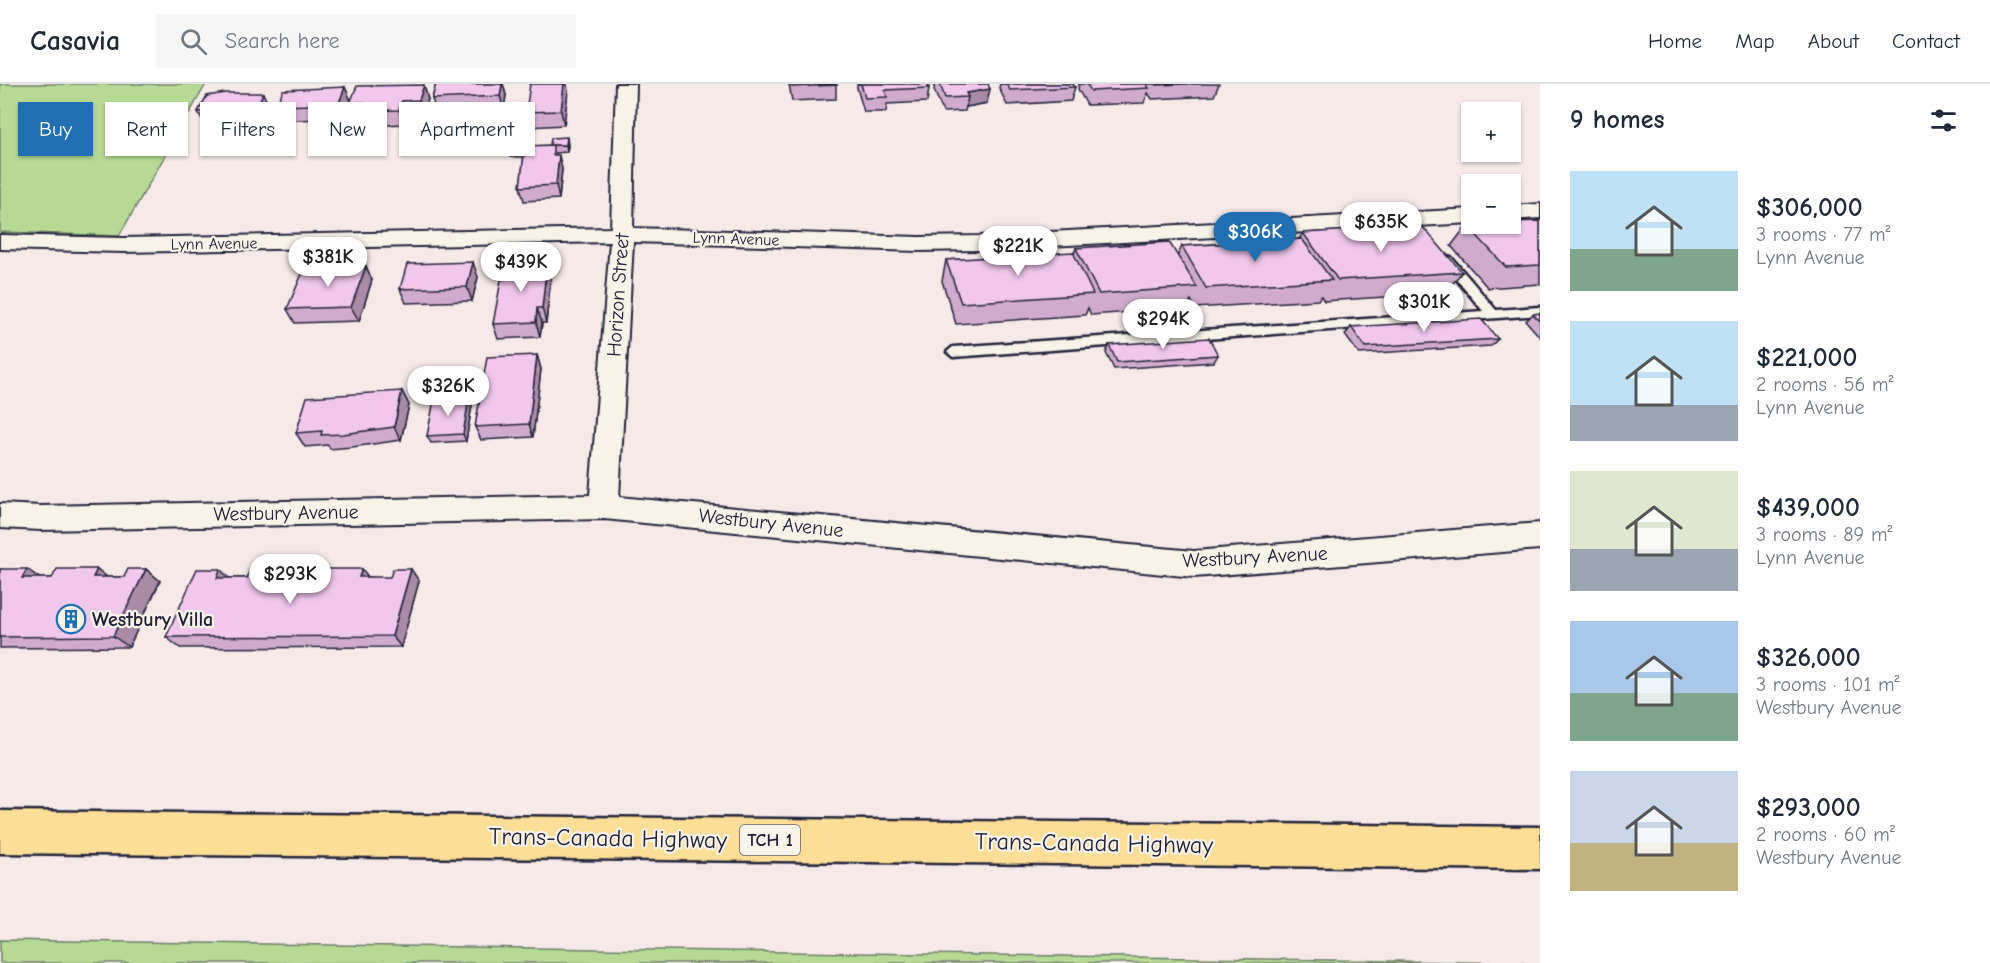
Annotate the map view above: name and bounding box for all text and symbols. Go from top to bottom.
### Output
search box [156,14,576,68]
text: Casavia [30,25,120,57]
icon: search [177,25,210,58]
text: Search here [225,28,340,54]
text: Home [1648,29,1702,53]
text: Map [1735,29,1775,53]
text: About [1808,29,1859,53]
text: Contact [1892,29,1960,53]
chip: Buy [18,102,93,156]
chip: Rent [105,102,188,156]
chip: Filters [200,102,296,156]
chip: New [308,102,387,156]
chip: Apartment [399,102,535,156]
map controls [1461,102,1521,234]
button: + [1461,102,1521,162]
icon: filters [1927,104,1960,137]
text: 9 homes [1570,105,1665,135]
button: − [1461,174,1521,234]
text: $306,000 [1756,193,1863,223]
icon: home [1618,195,1690,267]
pin: $635K [1339,202,1423,253]
text: $635K [1354,210,1408,233]
pin: $306K [1213,212,1297,263]
text: $306K [1227,220,1283,243]
text: 3 rooms · 77 m² [1756,223,1890,246]
pin: $221K [976,226,1060,277]
street label: Lynn Avenue [692,228,780,250]
street label: Horizon Street [602,231,634,358]
street label: Lynn Avenue [170,234,258,254]
text: $221K [992,234,1044,257]
pin: $381K [286,237,370,288]
pin: $439K [479,242,563,293]
text: $381K [302,245,354,268]
text: Lynn Avenue [1756,246,1865,269]
text: $439K [495,250,548,273]
pin: $301K [1382,282,1466,333]
text: $301K [1398,290,1450,313]
pin: $294K [1121,299,1205,350]
text: $294K [1136,307,1190,330]
text: $221,000 [1756,343,1857,373]
icon: home [1618,345,1690,417]
pin: $326K [406,366,490,417]
text: 2 rooms · 56 m² [1756,373,1894,396]
text: $326K [421,374,475,397]
text: Lynn Avenue [1756,396,1865,419]
text: $439,000 [1756,493,1860,523]
icon: home [1618,495,1690,567]
street label: Westbury Avenue [213,500,359,526]
street label: Westbury Avenue [697,504,845,542]
text: 3 rooms · 89 m² [1756,523,1892,546]
street label: Westbury Avenue [1182,542,1328,572]
text: Lynn Avenue [1756,546,1865,569]
pin: $293K [248,554,332,605]
text: $293K [263,562,317,585]
building icon: Westbury Villa [55,603,87,635]
place label: Westbury Villa [92,608,213,631]
text: $326,000 [1756,643,1861,673]
icon: home [1618,645,1690,717]
text: 3 rooms · 101 m² [1756,673,1900,696]
text: Westbury Avenue [1756,696,1901,719]
text: $293,000 [1756,793,1861,823]
icon: home [1618,795,1690,867]
street label: Trans-Canada Highway [489,822,728,854]
text: 2 rooms · 60 m² [1756,823,1895,846]
road number: TCH 1 [740,825,800,855]
street label: Trans-Canada Highway [975,827,1214,859]
text: Westbury Avenue [1756,846,1901,869]

